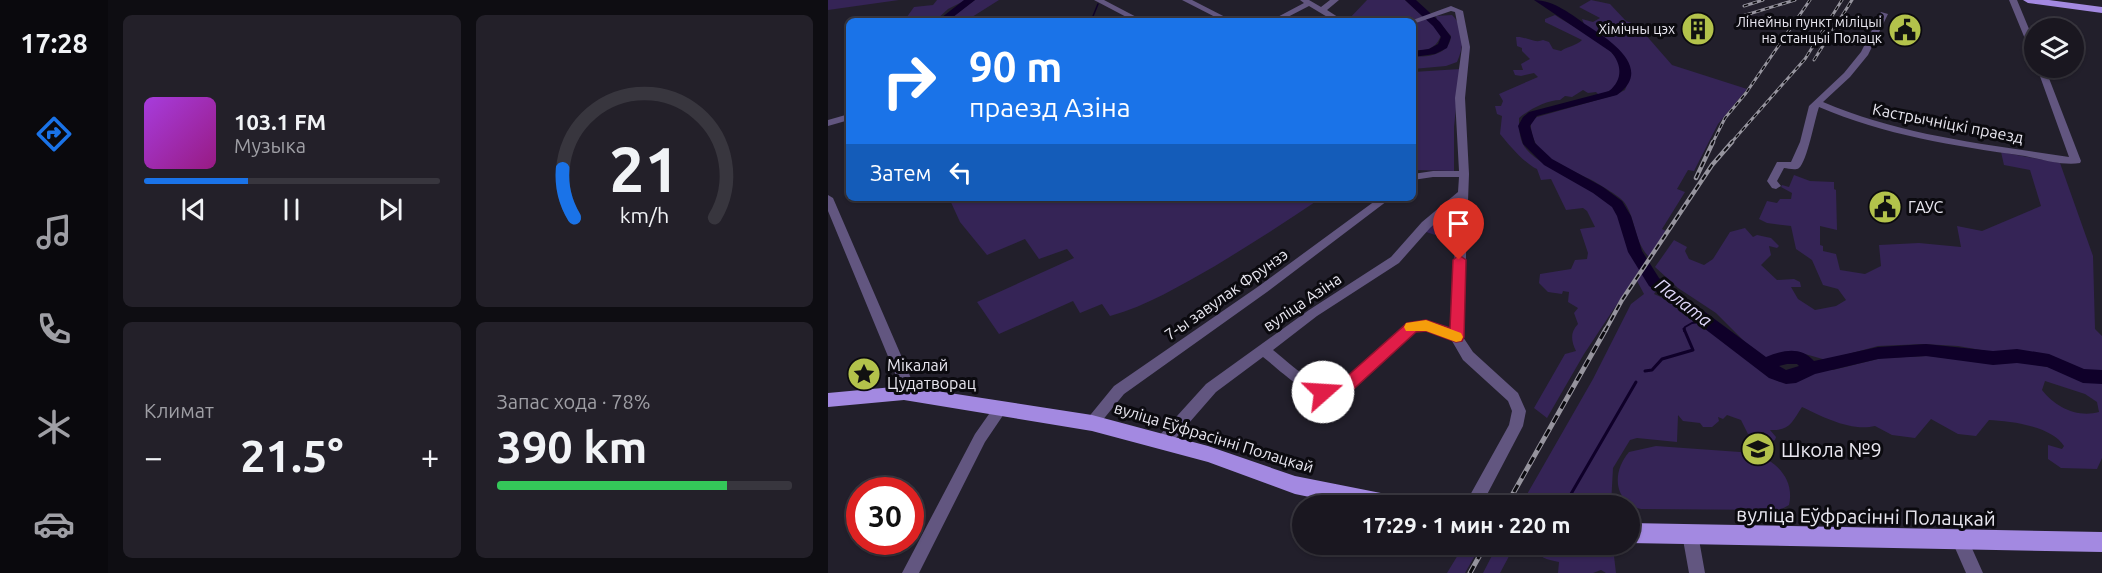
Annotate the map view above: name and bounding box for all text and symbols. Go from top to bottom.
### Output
building icon: Хімічны цэх [1680,11,1716,47]
public building icon: Лінейны пункт міліцыі на станцыі Полацк [1887,12,1923,48]
place label: Лінейны пункт міліцыі на станцыі Полацк [1736,14,1882,46]
map controls [2024,18,2084,78]
button: layers [2024,18,2084,78]
place label: Хімічны цэх [1598,21,1675,37]
text: 17:28 [20,28,88,58]
icon: right [870,42,948,120]
text: 90 m [969,43,1063,90]
text: праезд Азіна [969,92,1131,122]
street label: Кастрычніцкі праезд [1871,100,2025,146]
text: 103.1 FM [234,109,326,134]
icon: directions [33,113,75,155]
text: Музыка [234,134,306,157]
text: 21 [609,134,679,204]
icon: left [944,156,977,189]
text: Затем [870,160,932,185]
public building icon: ГАУС [1867,189,1903,225]
icon: previous [177,193,210,226]
icon: pause [275,193,308,226]
icon: next [374,193,407,226]
pin [1433,198,1484,260]
place label: ГАУС [1908,198,1944,216]
text: km/h [619,204,669,228]
icon: arrive [1442,207,1475,240]
icon: music [33,211,75,253]
street label: 7-ы завулак Фрунзэ [1161,245,1291,343]
street label: вуліца Азіна [1260,269,1344,335]
water label: Палата [1652,274,1716,330]
icon: phone [33,308,75,350]
place icon: Мікалай Цудатворац [846,356,882,392]
place label: Мікалай Цудатворац [887,356,976,392]
position arrow [1291,360,1355,424]
text: Запас хода · 78% [497,390,651,413]
street label: вуліца Еўфрасінні Полацкай [1112,398,1316,476]
text: Климат [144,399,214,422]
icon: climate [33,406,75,448]
text: 390 km [497,421,647,472]
text: 21.5° [240,430,343,481]
school or university icon: Школа №9 [1740,431,1776,467]
text: − [144,438,163,475]
text: + [421,438,439,475]
place label: Школа №9 [1781,438,1882,461]
speed limit sign: 30 [846,477,924,555]
street label: вуліца Еўфрасінні Полацкай [1736,502,1996,530]
icon: car [33,503,75,545]
text: 17:29 · 1 мин · 220 m [1362,512,1570,537]

